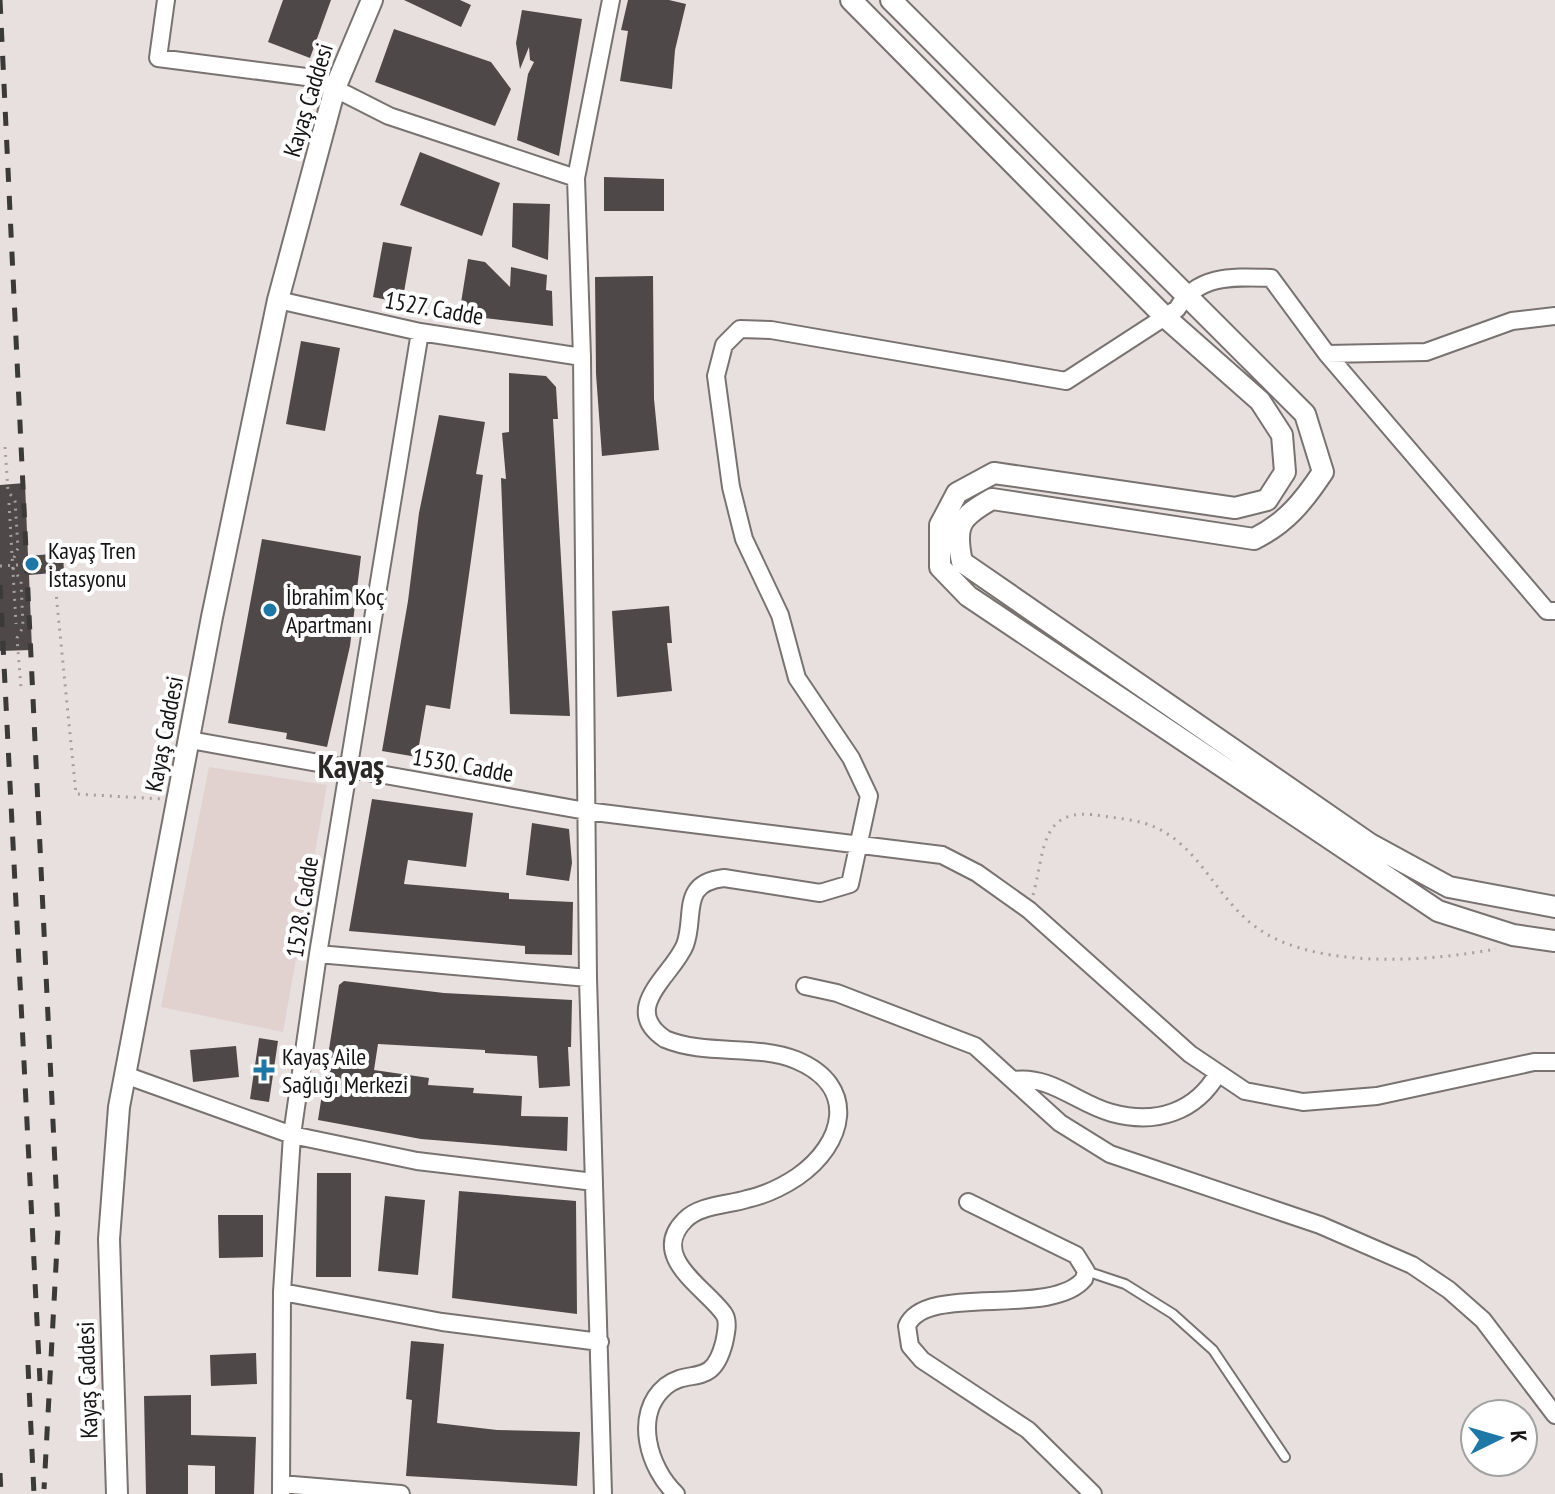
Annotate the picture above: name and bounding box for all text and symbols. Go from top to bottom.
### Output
street label: Kayaş Caddesi [276,39,340,161]
street label: 1527. Cadde [382,284,486,332]
place label: Kayaş Tren İstasyonu [48,535,136,594]
marker: Kayaş Tren İstasyonu [23,555,41,573]
place label: İbrahim Koç Apartmanı [286,581,385,640]
marker: İbrahim Koç Apartmanı [261,601,279,619]
street label: Kayaş Caddesi [138,674,190,794]
street label: 1530. Cadde [410,741,516,789]
district label: Kayaş [318,745,384,787]
street label: 1528. Cadde [279,854,325,960]
place label: Kayaş Aile Sağlığı Merkezi [282,1041,408,1100]
marker: Kayaş Aile Sağlığı Merkezi [253,1059,275,1081]
street label: Kayaş Caddesi [69,1321,105,1439]
north arrow [1459,1398,1539,1478]
text: K [1504,1429,1533,1444]

